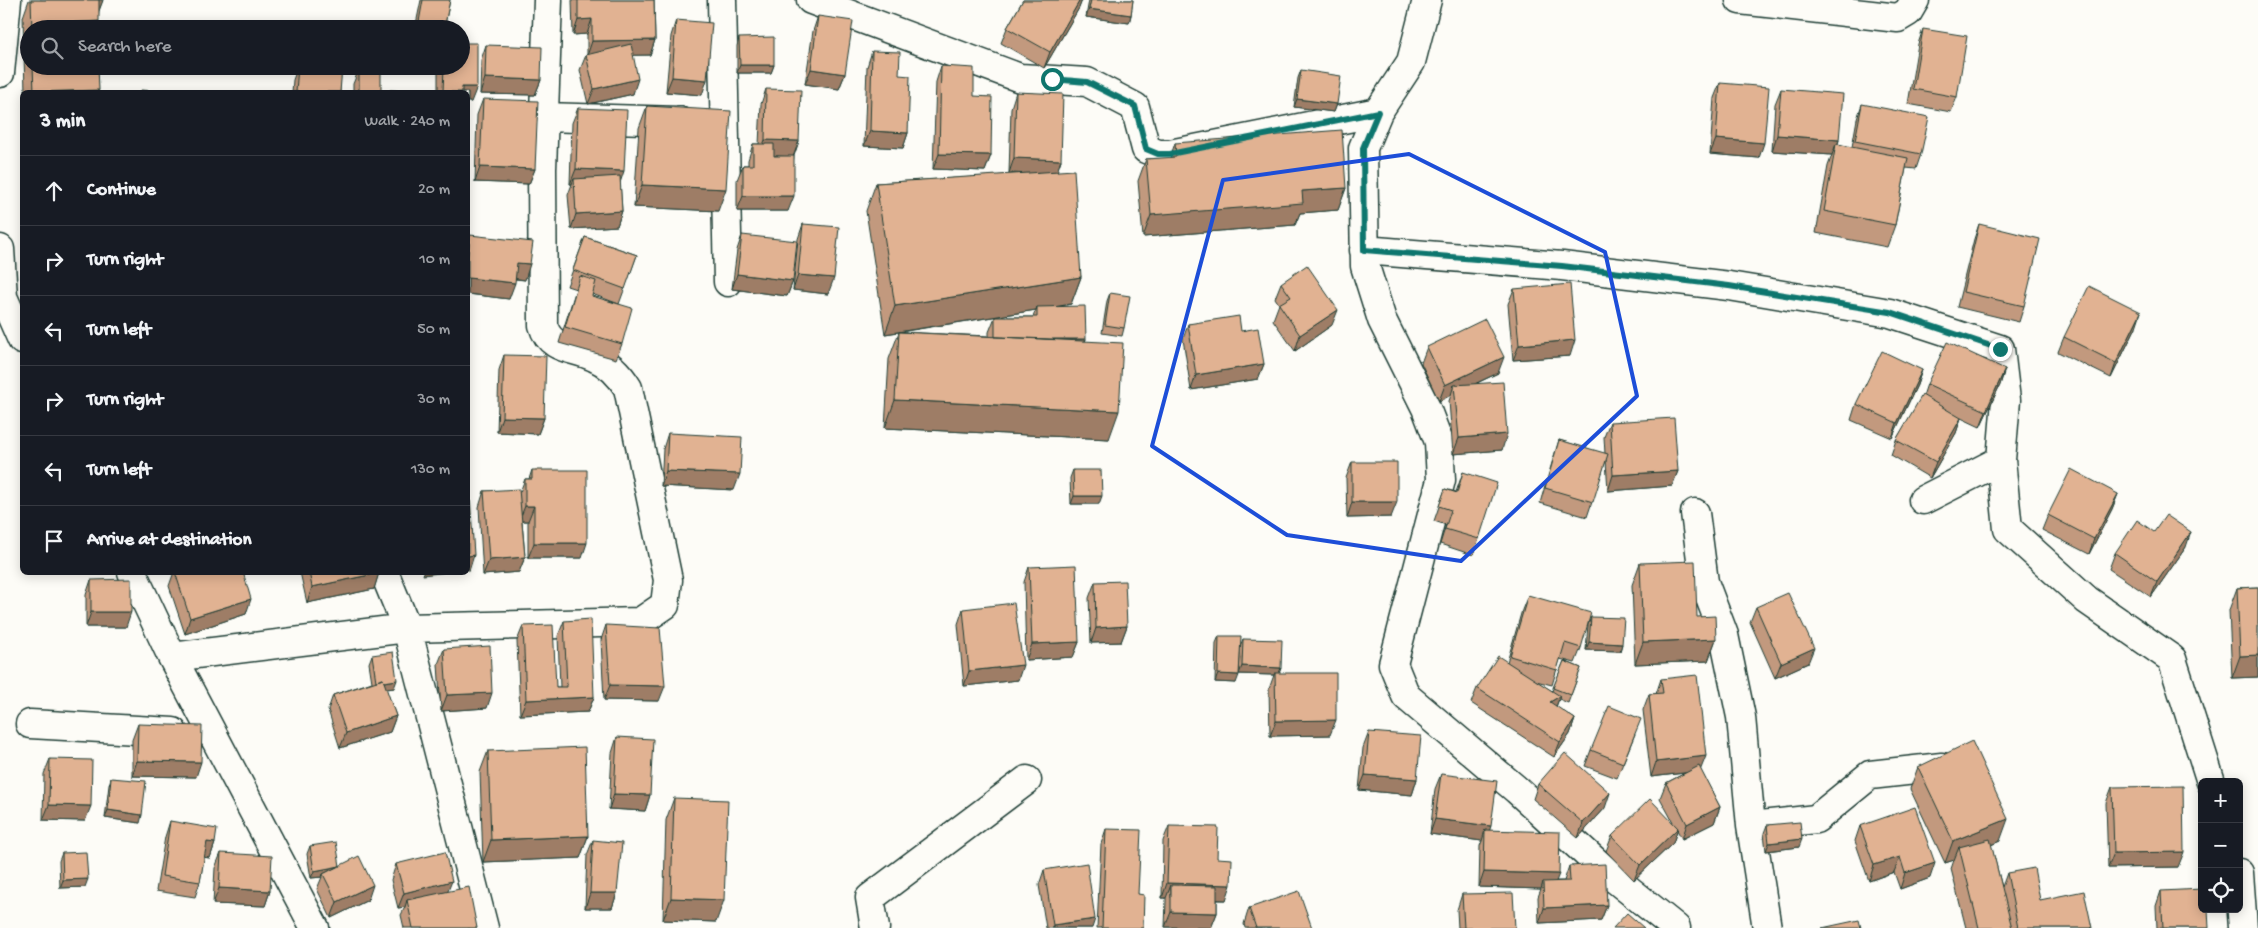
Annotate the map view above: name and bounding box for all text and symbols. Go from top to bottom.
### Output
search box [20,20,470,75]
icon: search [38,34,66,62]
text: Search here [78,36,172,59]
route start [1041,68,1064,91]
text: 3 min [40,110,85,135]
text: Walk · 240 m [365,113,450,132]
icon: ahead [40,177,68,205]
text: Continue [87,179,156,202]
text: 20 m [418,181,450,200]
icon: right [40,247,68,275]
text: Turn right [87,249,163,272]
text: 10 m [419,251,450,270]
icon: left [40,317,68,345]
text: Turn left [87,319,151,342]
text: 50 m [417,321,450,340]
route end [1989,338,2012,361]
icon: right [40,387,68,415]
text: Turn right [87,389,163,412]
text: 30 m [417,391,450,410]
icon: left [40,457,68,485]
text: Turn left [87,459,151,482]
text: 130 m [411,461,450,480]
icon: arrive [40,527,68,555]
text: Arrive at destination [87,529,251,552]
map controls [2198,778,2243,913]
button: + [2198,778,2243,823]
button: − [2198,823,2243,868]
button: locate [2198,868,2243,913]

